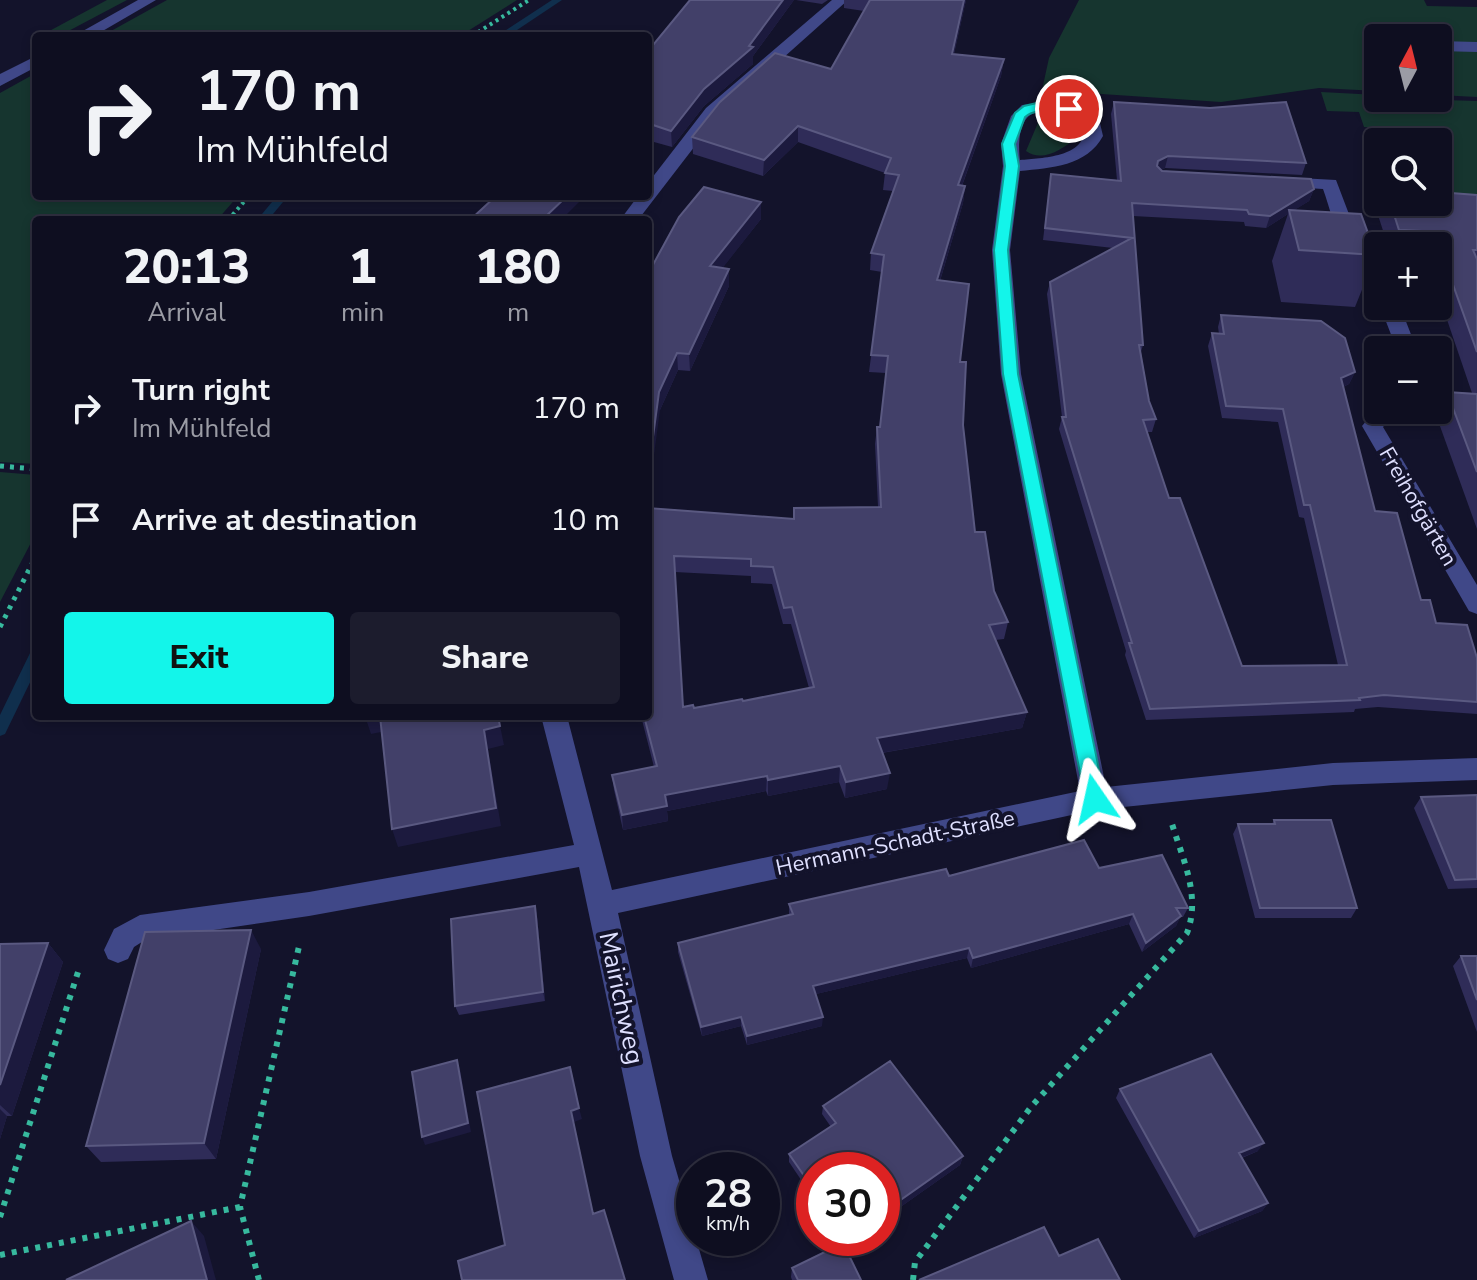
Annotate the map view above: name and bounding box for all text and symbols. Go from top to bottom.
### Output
north arrow [1364,24,1452,112]
map controls [1364,24,1452,424]
text: 170 m [196,53,361,130]
icon: right [64,64,168,168]
pin [1035,75,1103,143]
icon: arrive [1047,87,1091,131]
text: Im Mühlfeld [196,126,389,175]
button: search [1364,128,1452,216]
button: + [1364,232,1452,320]
text: 20:13 [123,234,250,300]
text: 1 [348,234,377,300]
text: 180 [475,234,561,300]
text: Arrival [147,295,226,330]
text: min [341,295,384,330]
text: m [507,295,529,330]
button: − [1364,336,1452,424]
text: Turn right [132,370,270,411]
icon: right [64,386,108,430]
text: 170 m [533,388,620,429]
text: Im Mühlfeld [132,411,272,446]
street label: Freihofgärten [1372,441,1464,572]
icon: arrive [64,498,108,542]
text: Arrive at destination [132,500,417,541]
text: 10 m [551,500,620,541]
button: Exit [64,612,334,704]
button: Share [350,612,620,704]
position arrow [1053,757,1137,841]
street label: Hermann-Schadt-Straße [773,803,1017,883]
street label: Mairichweg [590,929,653,1068]
speed limit sign: 30 [796,1152,900,1256]
text: 28 [704,1167,752,1221]
text: km/h [706,1210,750,1237]

